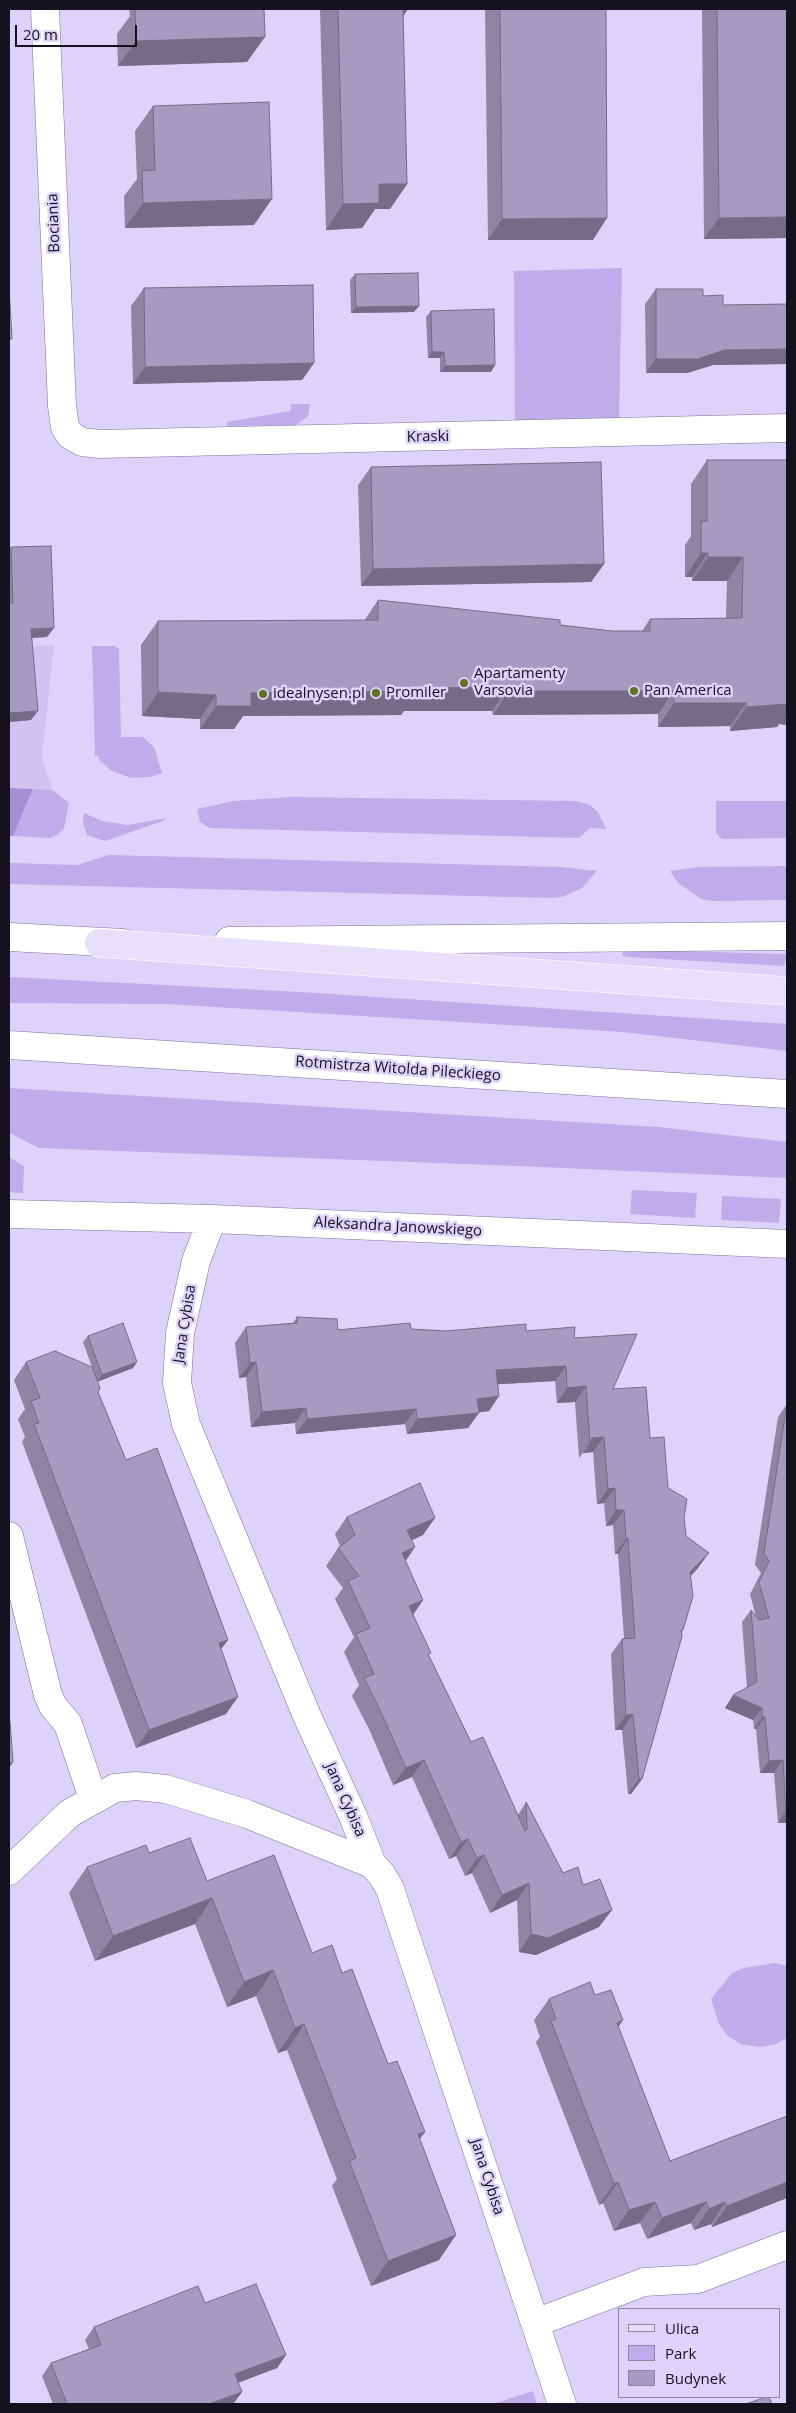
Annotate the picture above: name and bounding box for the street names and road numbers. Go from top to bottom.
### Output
street label: Bociania [44,193,64,253]
street label: Kraski [407,428,449,446]
street label: Rotmistrza Witolda Pileckiego [295,1053,501,1085]
street label: Aleksandra Janowskiego [313,1214,483,1240]
street label: Jana Cybisa [170,1283,200,1365]
street label: Jana Cybisa [321,1760,369,1840]
street label: Jana Cybisa [466,2137,508,2217]

